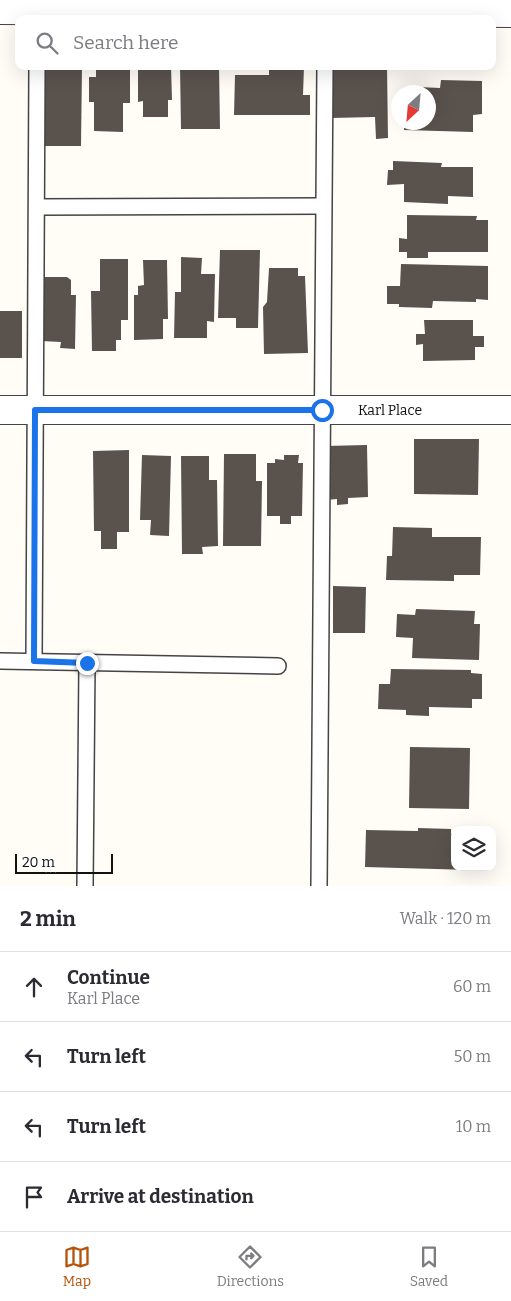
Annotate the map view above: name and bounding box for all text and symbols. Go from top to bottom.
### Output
search box [15,15,496,70]
icon: search [33,29,61,57]
text: Search here [73,31,178,54]
north arrow [391,85,436,130]
route start [311,399,334,422]
street label: Karl Place [358,402,422,419]
route end [76,652,99,675]
map controls [451,826,496,871]
button: layers [451,826,496,871]
scale bar [15,851,112,874]
text: 20 m [22,854,55,871]
text: 2 min [20,906,76,932]
text: Walk · 120 m [400,909,491,928]
text: Continue [67,966,150,989]
icon: ahead [20,973,48,1001]
text: 60 m [453,977,491,996]
text: Karl Place [67,989,140,1008]
icon: left [20,1043,48,1071]
text: Turn left [67,1045,146,1068]
text: 50 m [454,1047,491,1066]
icon: left [20,1113,48,1141]
text: Turn left [67,1115,146,1138]
text: 10 m [456,1117,491,1136]
icon: arrive [20,1183,48,1211]
text: Arrive at destination [67,1185,254,1208]
tab: Map [63,1243,91,1290]
tab: Directions [217,1243,284,1290]
tab: Saved [410,1243,448,1290]

